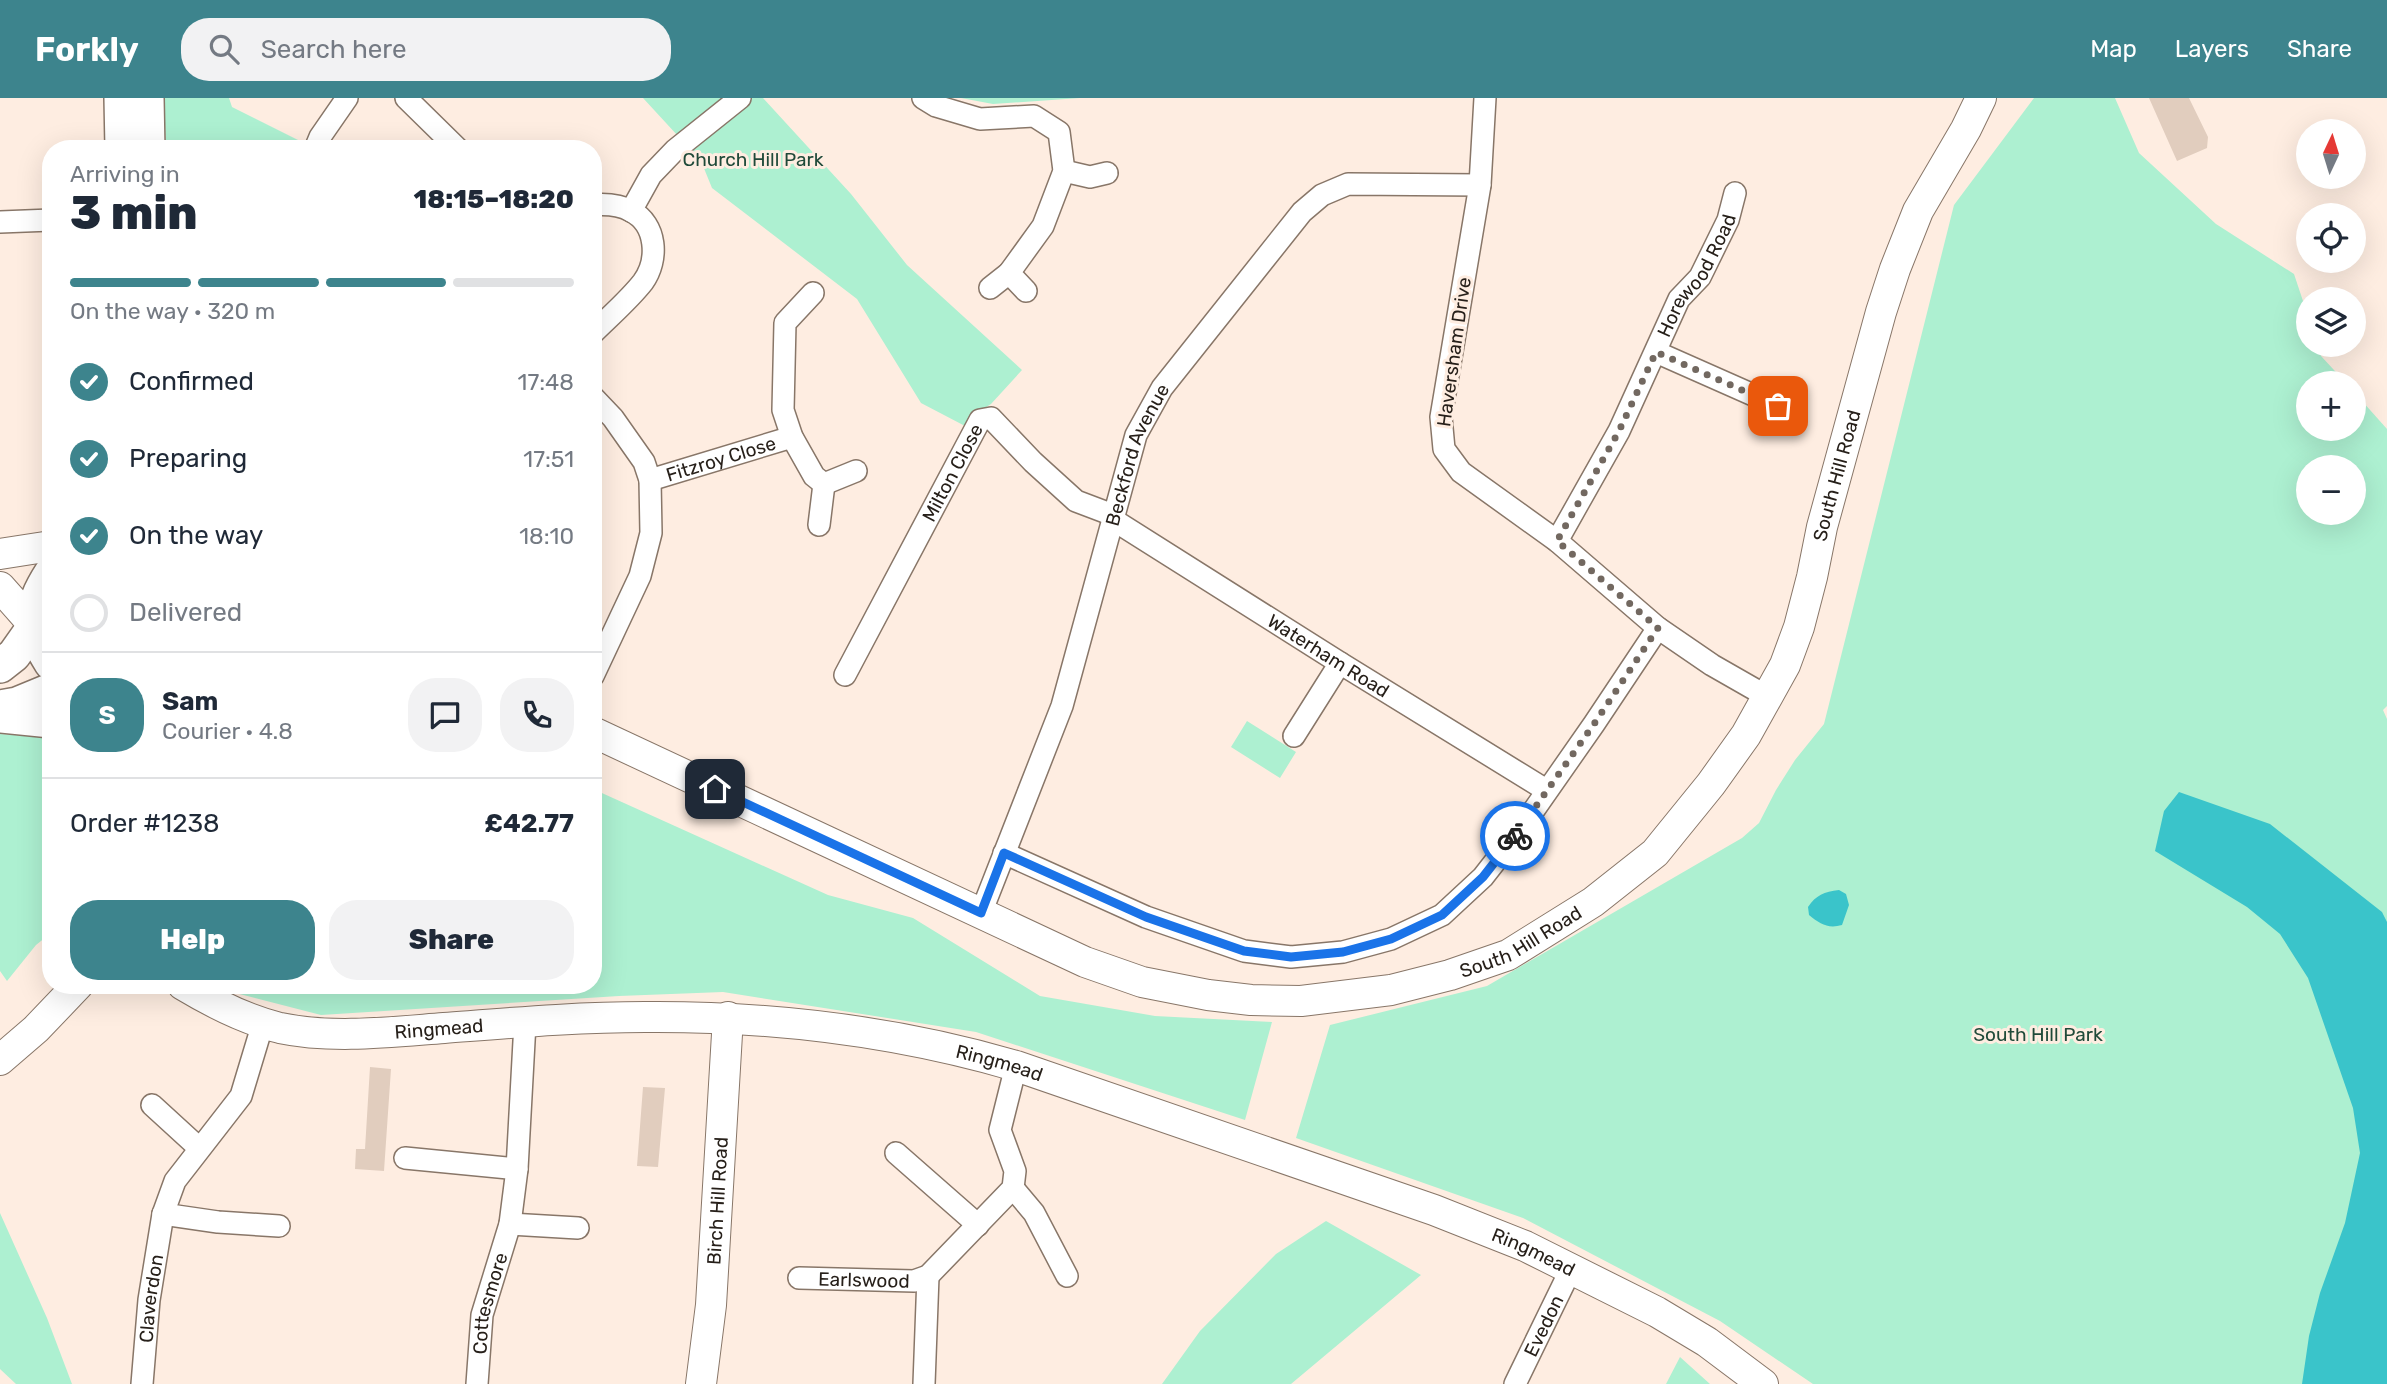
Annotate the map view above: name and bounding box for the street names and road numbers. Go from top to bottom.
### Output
street label: Horewood Road [1652,212,1741,340]
street label: Haversham Drive [1432,276,1476,428]
street label: Beckford Avenue [1100,379,1174,528]
street label: South Hill Road [1808,407,1865,543]
street label: Milton Close [917,420,987,525]
street label: Fitzroy Close [663,431,779,486]
street label: Waterham Road [1263,609,1394,702]
street label: South Hill Road [1457,901,1586,982]
street label: Ringmead [394,1014,484,1043]
street label: Ringmead [954,1039,1046,1086]
street label: Birch Hill Road [702,1136,732,1265]
street label: Ringmead [1489,1223,1579,1281]
street label: Cottesmore [468,1250,512,1355]
street label: Claverdon [134,1252,168,1344]
street label: Earlswood [818,1267,910,1292]
street label: Evedon [1519,1291,1568,1360]

